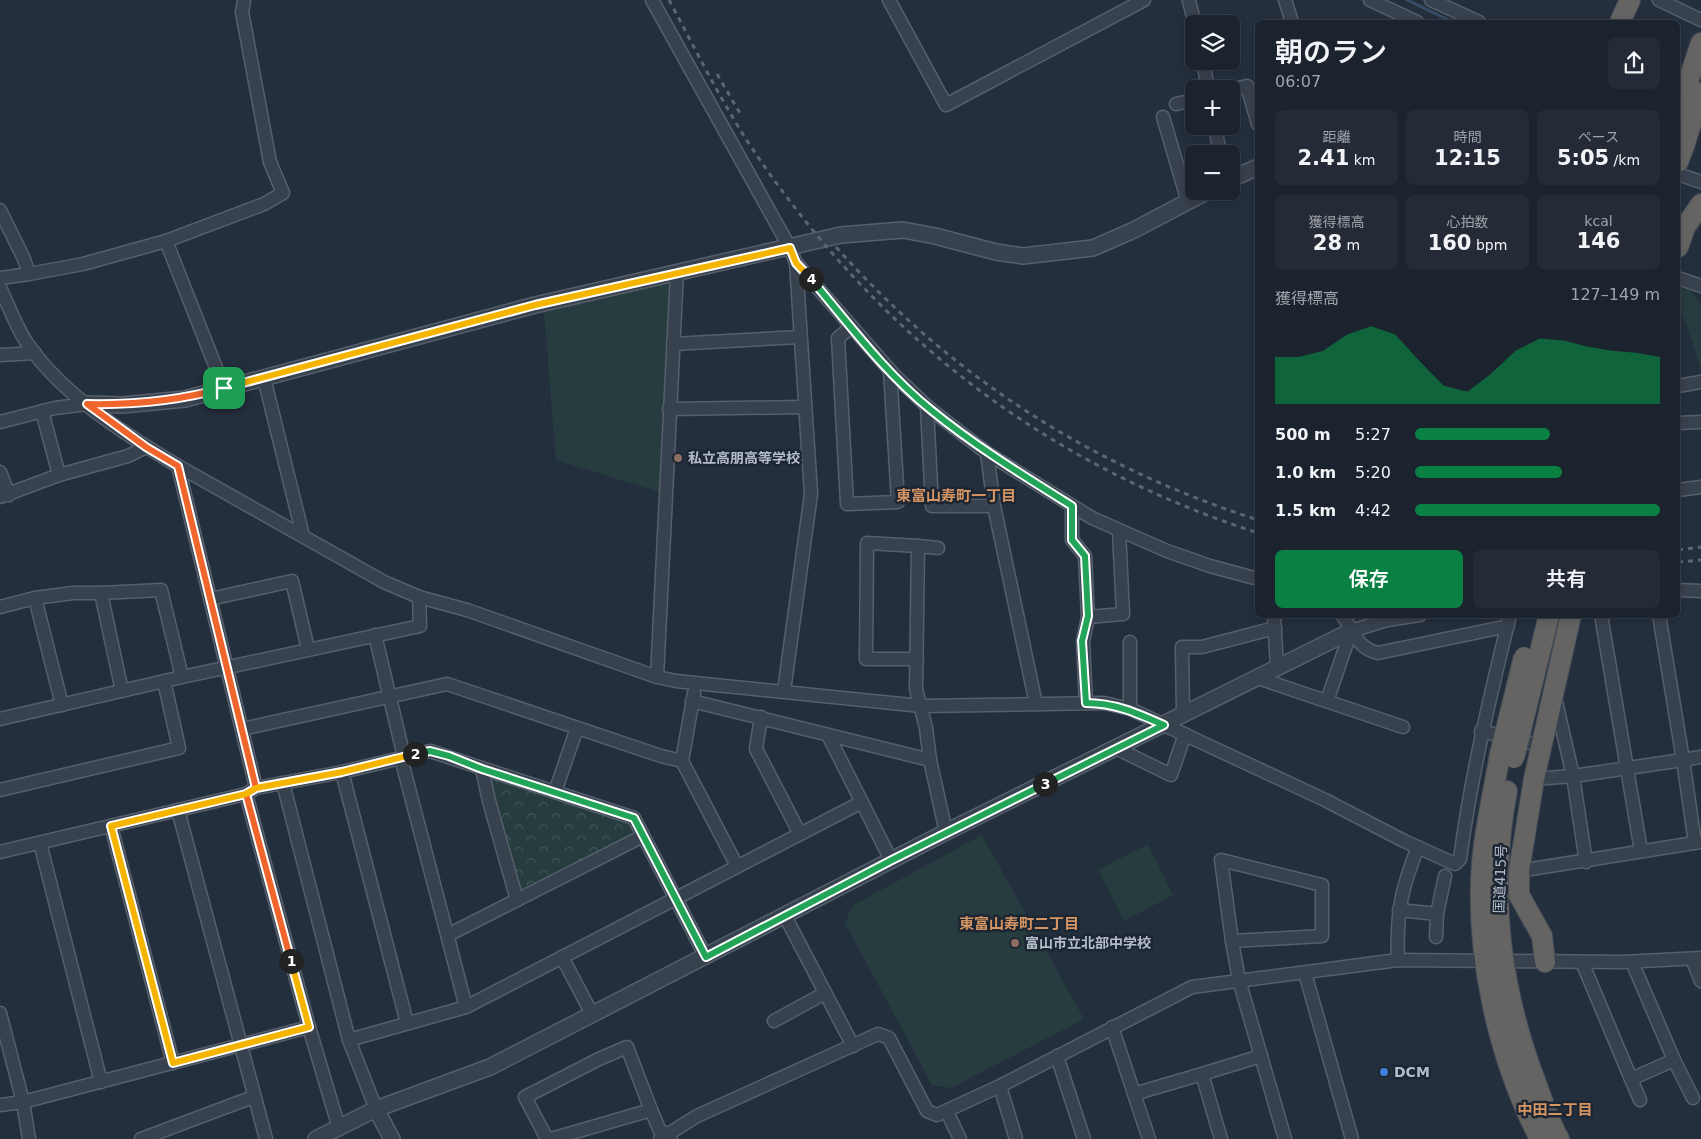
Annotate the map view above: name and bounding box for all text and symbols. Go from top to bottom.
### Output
map controls [1185,15,1240,200]
button: layers [1185,15,1240,70]
text: 朝のラン [1275,36,1387,69]
button: share [1608,37,1660,89]
text: 06:07 [1275,72,1321,91]
button: + [1185,80,1240,135]
text: 距離 [1323,129,1351,145]
text: 時間 [1454,129,1482,145]
text: ペース [1578,129,1619,145]
button: − [1185,145,1240,200]
text: 2.41 [1297,146,1349,170]
text: 12:15 [1434,146,1501,170]
text: 5:05 [1557,146,1609,170]
text: km [1349,152,1376,168]
text: /km [1609,152,1640,168]
text: kcal [1584,213,1613,229]
text: 獲得標高 [1309,214,1365,230]
text: 心拍数 [1447,214,1489,230]
text: 146 [1577,229,1620,253]
text: 28 [1313,231,1342,255]
text: 160 [1428,231,1471,255]
text: m [1342,237,1360,253]
text: bpm [1471,237,1507,253]
pin: 4 [798,266,824,292]
text: 4 [807,271,816,287]
text: 127–149 m [1570,285,1660,304]
text: 獲得標高 [1275,289,1339,308]
pin [203,367,245,409]
icon: arrive [210,374,238,402]
text: 500 m [1275,425,1331,444]
text: 5:27 [1355,425,1391,444]
place label: 私立高朋高等学校 [688,450,800,466]
marker: 私立高朋高等学校 [672,452,684,464]
text: 1.0 km [1275,463,1336,482]
text: 5:20 [1355,463,1391,482]
district label: 東富山寿町一丁目 [896,487,1016,505]
text: 1.5 km [1275,501,1336,520]
text: 4:42 [1355,501,1391,520]
button: 保存 [1275,550,1463,608]
button: 共有 [1473,550,1660,608]
pin: 2 [402,742,428,766]
text: 2 [411,746,420,762]
pin: 3 [1032,772,1058,796]
text: 3 [1041,776,1050,792]
street label: 国道415号 [1491,844,1509,914]
district label: 東富山寿町二丁目 [959,915,1079,933]
place label: 富山市立北部中学校 [1025,935,1151,951]
marker: 富山市立北部中学校 [1009,937,1021,949]
pin: 1 [278,948,304,974]
text: 1 [287,953,296,969]
place label: DCM [1394,1064,1430,1080]
marker: DCM [1378,1066,1390,1078]
district label: 中田二丁目 [1517,1101,1593,1119]

